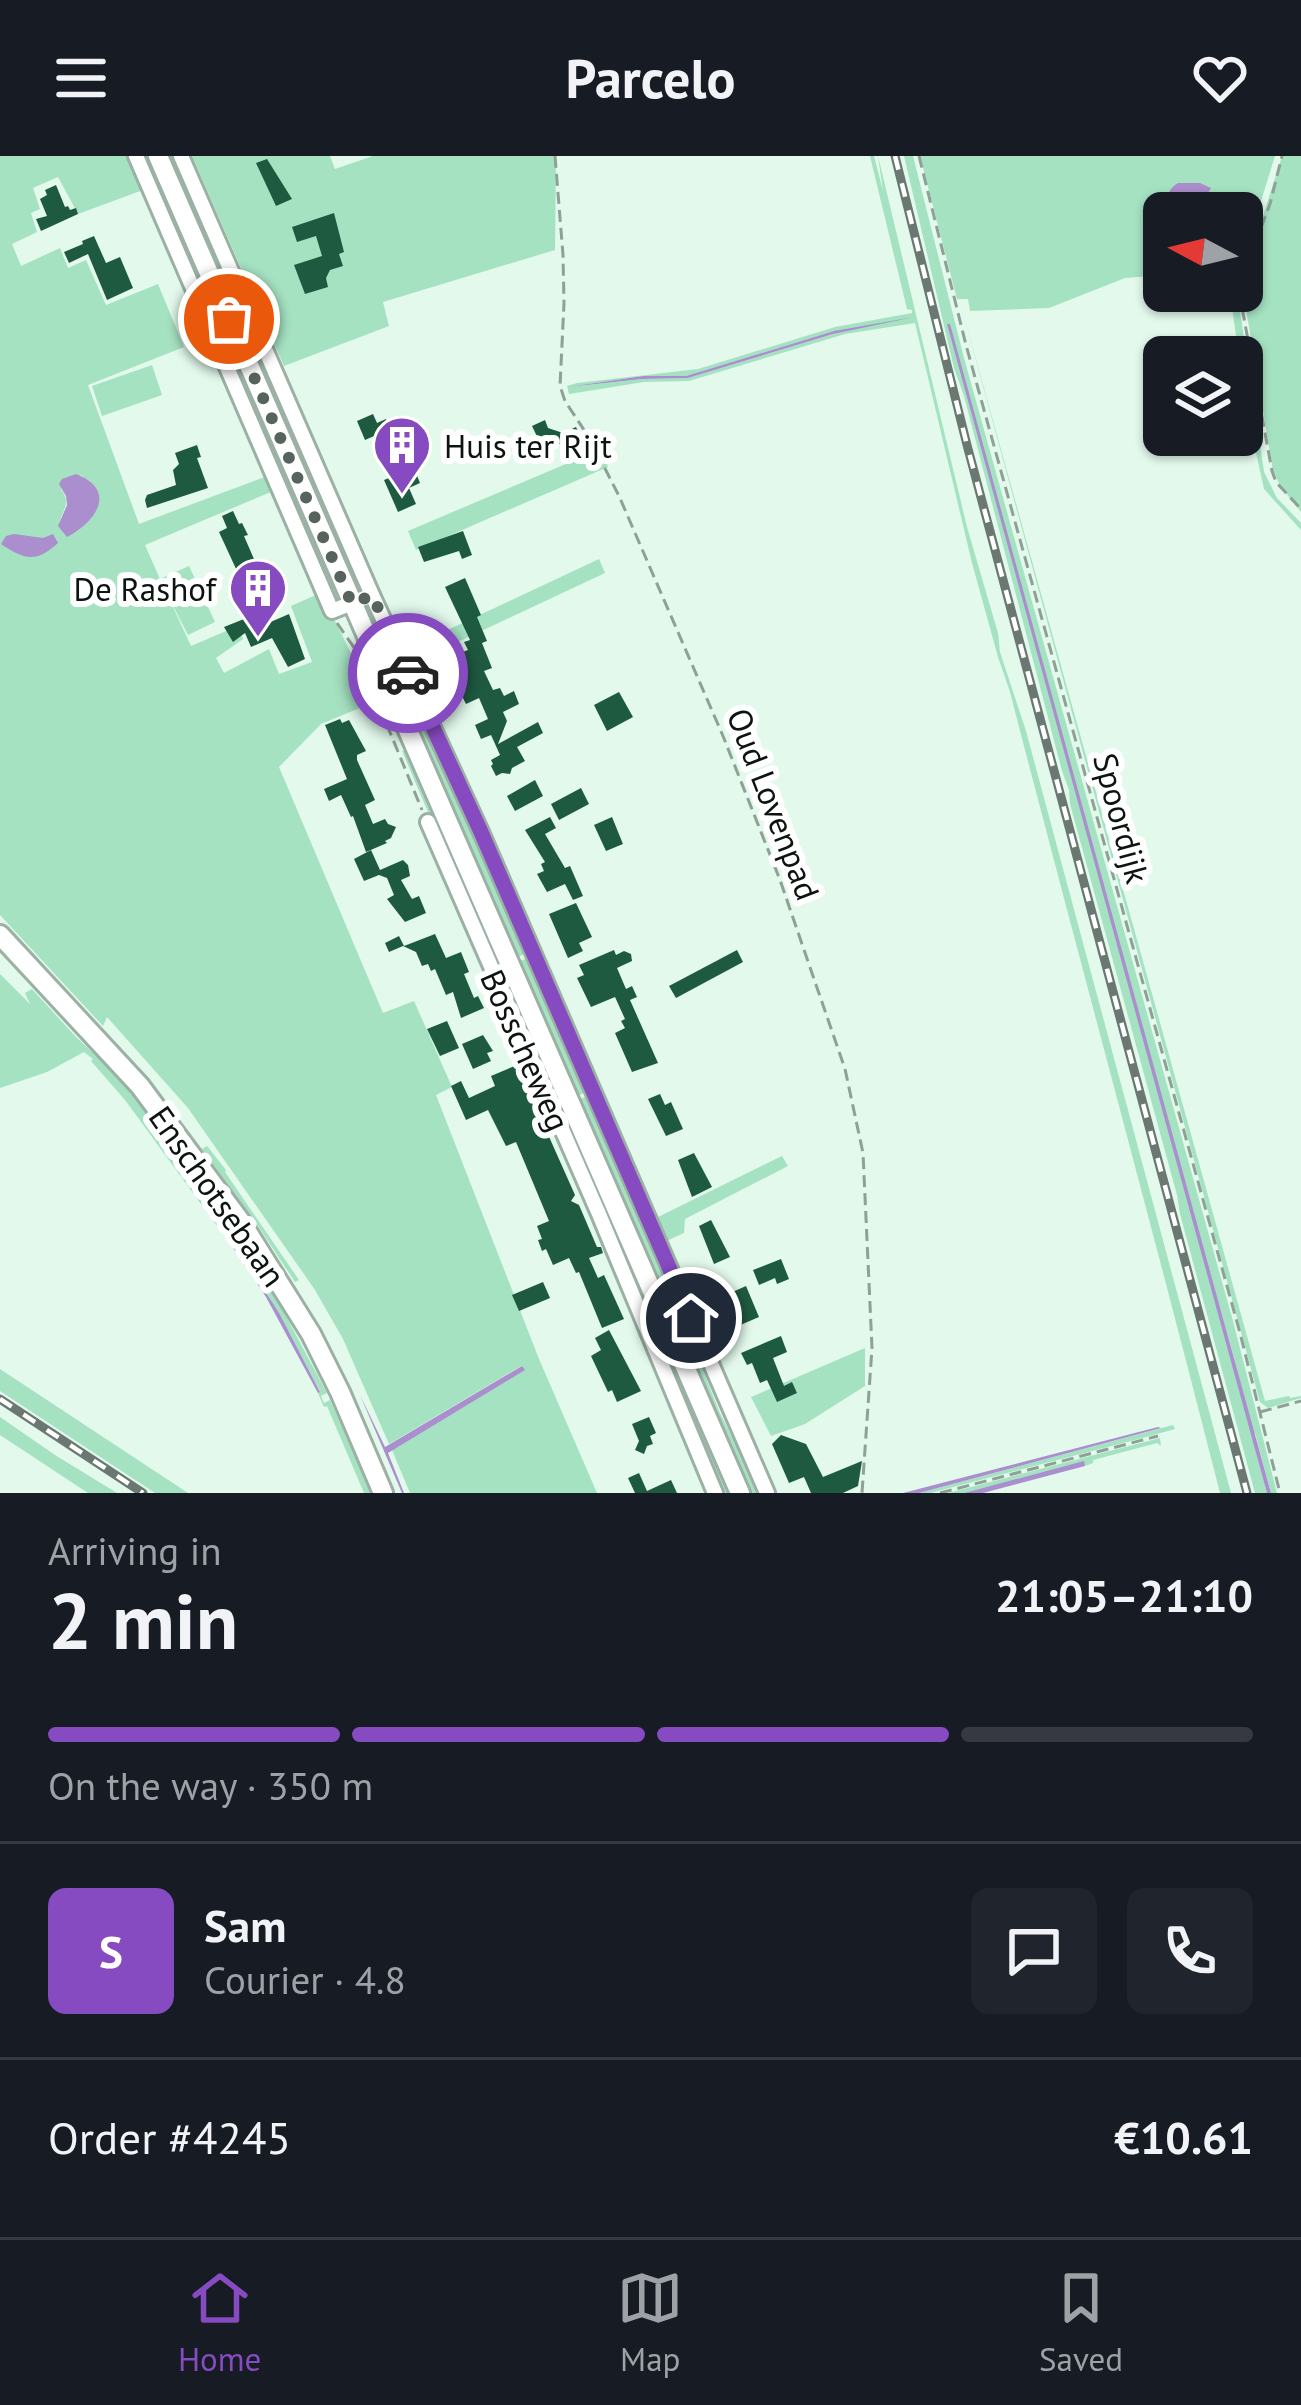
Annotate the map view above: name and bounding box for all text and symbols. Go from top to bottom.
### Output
text: Parcelo [566,43,735,113]
icon: menu [48,45,114,111]
icon: heart [1187,45,1253,111]
north arrow [1143,192,1263,312]
map controls [1143,192,1263,456]
pin [178,268,280,370]
icon: bag [196,286,262,352]
button: layers [1143,336,1263,456]
building icon: Huis ter Rijt [371,414,433,496]
place label: Huis ter Rijt [444,424,612,467]
building icon: De Rashof [227,557,289,639]
place label: De Rashof [73,567,217,610]
courier [348,613,468,733]
icon: car [375,640,441,706]
street label: Oud Lovenpad [718,702,830,906]
street label: Spoordijk [1084,748,1160,888]
street label: Bosscheweg [471,963,581,1137]
street label: Enschotsebaan [140,1097,296,1295]
pin [640,1267,742,1369]
icon: home [658,1285,724,1351]
text: Arriving in [48,1525,222,1576]
text: 21:05–21:10 [995,1566,1253,1624]
text: 2 min [48,1570,238,1671]
text: On the way · 350 m [48,1760,373,1811]
button: chat [971,1888,1097,2014]
button: phone [1127,1888,1253,2014]
text: Sam [204,1896,286,1954]
text: S [99,1922,123,1980]
text: Courier · 4.8 [204,1954,406,2005]
text: Order #4245 [48,2108,291,2166]
text: €10.61 [1114,2108,1253,2166]
tab: Home [178,2265,261,2380]
tab: Map [617,2265,683,2380]
tab: Saved [1039,2265,1123,2380]

